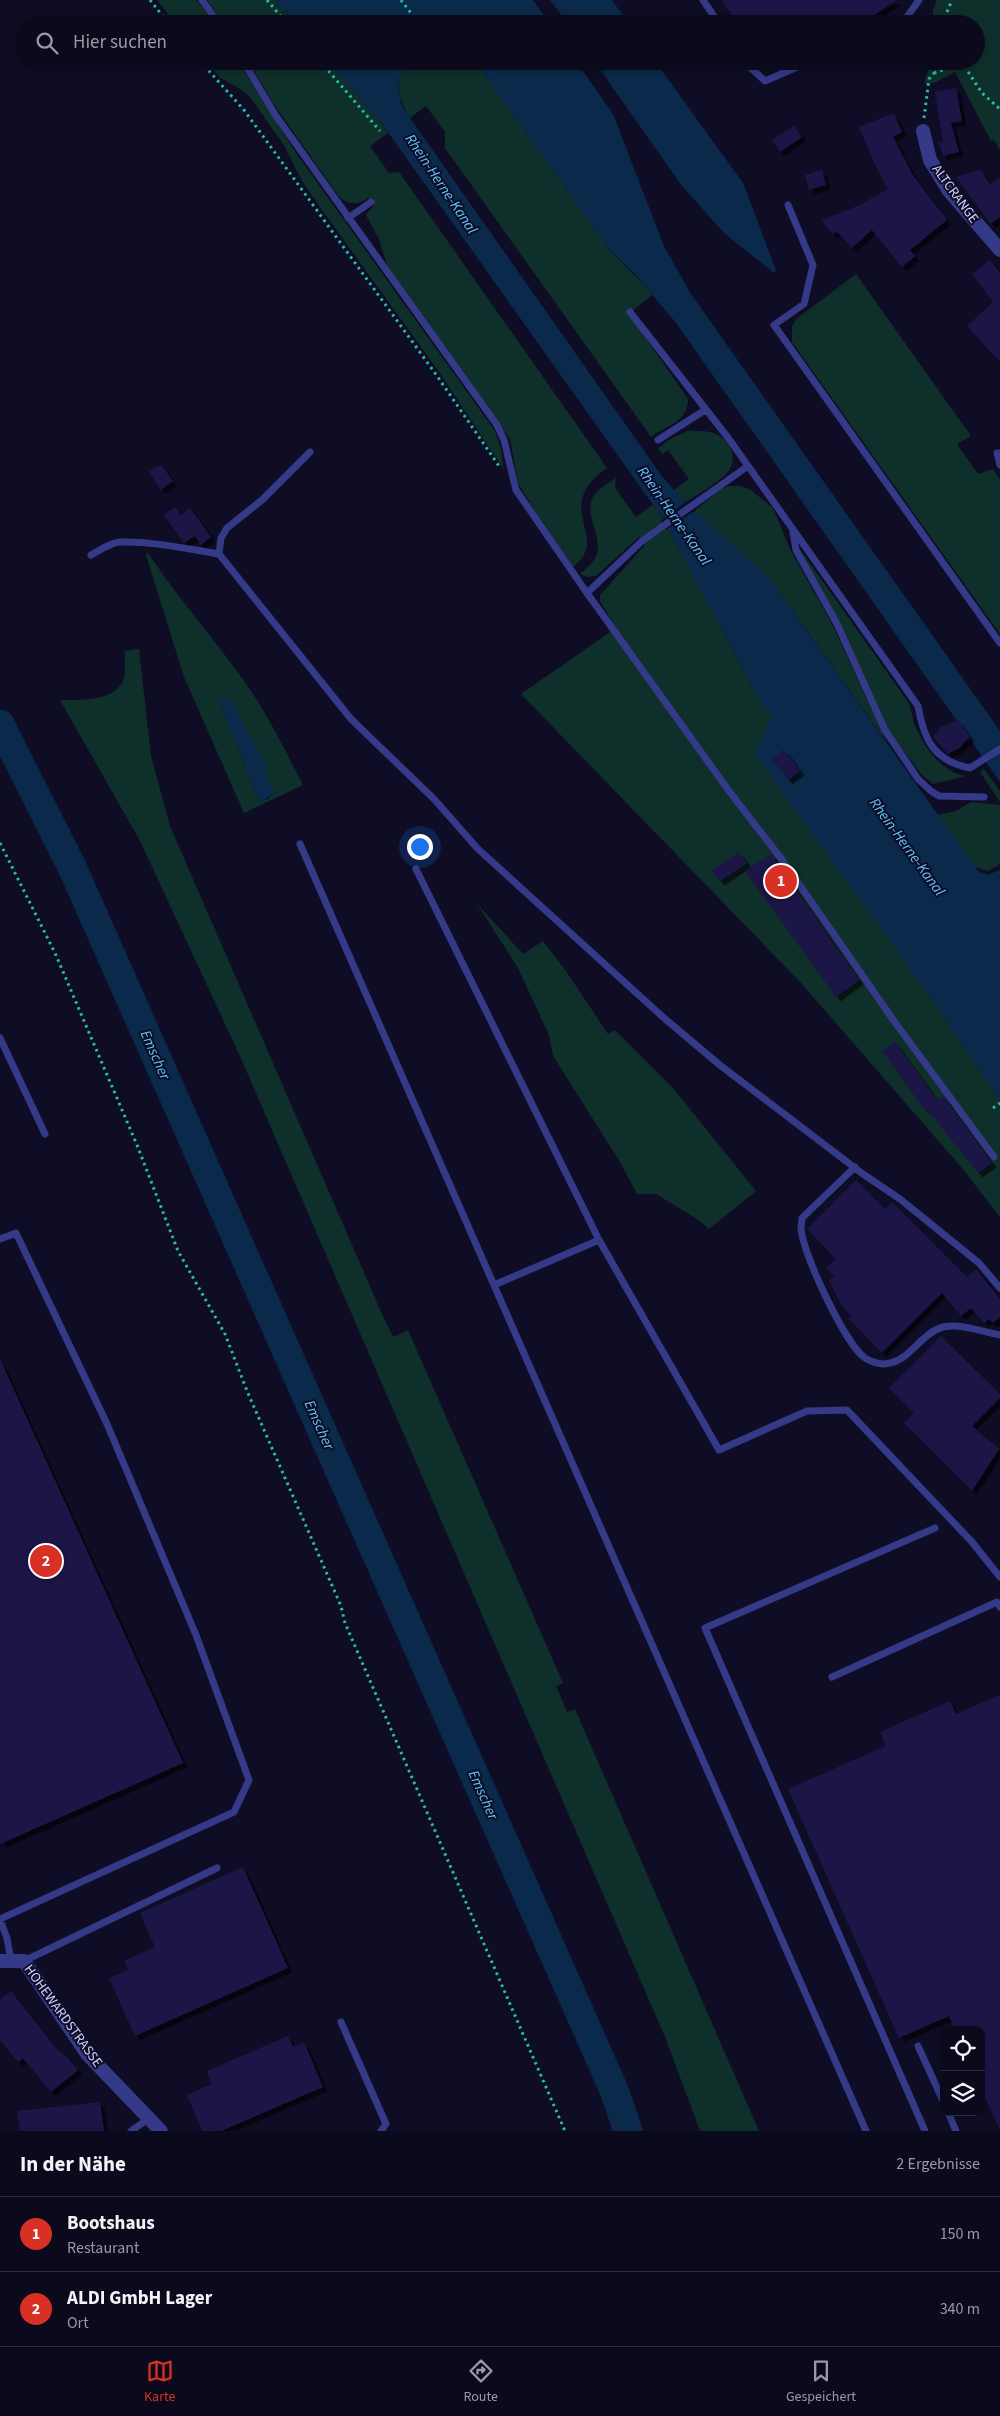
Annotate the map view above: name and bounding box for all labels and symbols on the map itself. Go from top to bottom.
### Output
water label: Rhein-Herne-Kanal [400,130,482,238]
street label: ALTCRANGE [927,160,983,228]
water label: Rhein-Herne-Kanal [632,462,716,570]
water label: Rhein-Herne-Kanal [864,794,950,901]
your location [407,834,433,860]
pin: 1 [765,862,797,900]
water label: Emscher [135,1027,176,1084]
water label: Emscher [299,1397,340,1454]
pin: 2 [30,1542,62,1580]
water label: Emscher [463,1767,504,1824]
street label: HOHEWARDSTRASSE [19,1961,107,2071]

